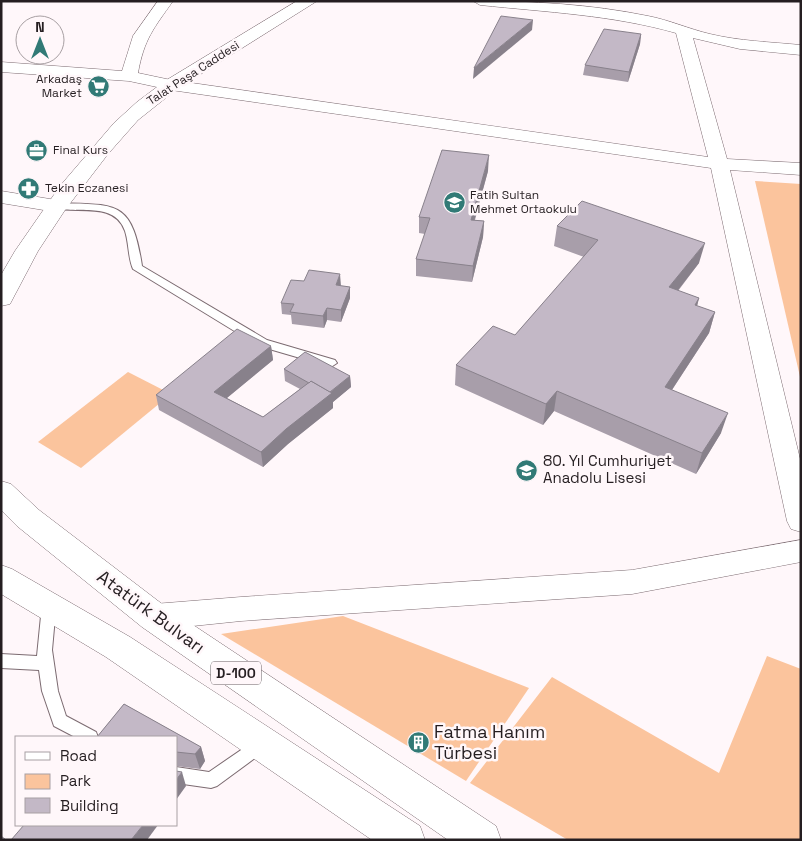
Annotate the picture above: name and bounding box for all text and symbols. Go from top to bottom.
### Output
north arrow [15,15,65,65]
text: N [35,18,45,36]
street label: Talat Paşa Caddesi [144,37,242,109]
place label: Arkadaş Market [36,71,82,101]
supermarket icon: Arkadaş Market [86,74,110,98]
office icon: Final Kurs [25,138,49,162]
place label: Final Kurs [53,142,108,158]
pharmacy icon: Tekin Eczanesi [17,176,41,200]
place label: Tekin Eczanesi [45,180,128,196]
place label: Fatih Sultan Mehmet Ortaokulu [470,187,577,217]
school or university icon: Fatih Sultan Mehmet Ortaokulu [442,190,466,214]
place label: 80. Yıl Cumhuriyet Anadolu Lisesi [543,451,672,487]
school or university icon: 80. Yıl Cumhuriyet Anadolu Lisesi [515,458,539,482]
street label: Atatürk Bulvarı [93,565,210,658]
road number: D-100 [211,661,261,684]
place label: Fatma Hanım Türbesi [434,720,545,764]
building icon: Fatma Hanım Türbesi [406,730,430,754]
legend [15,736,178,826]
text: Road [60,746,97,765]
text: Park [60,771,91,790]
text: Building [60,796,119,815]

